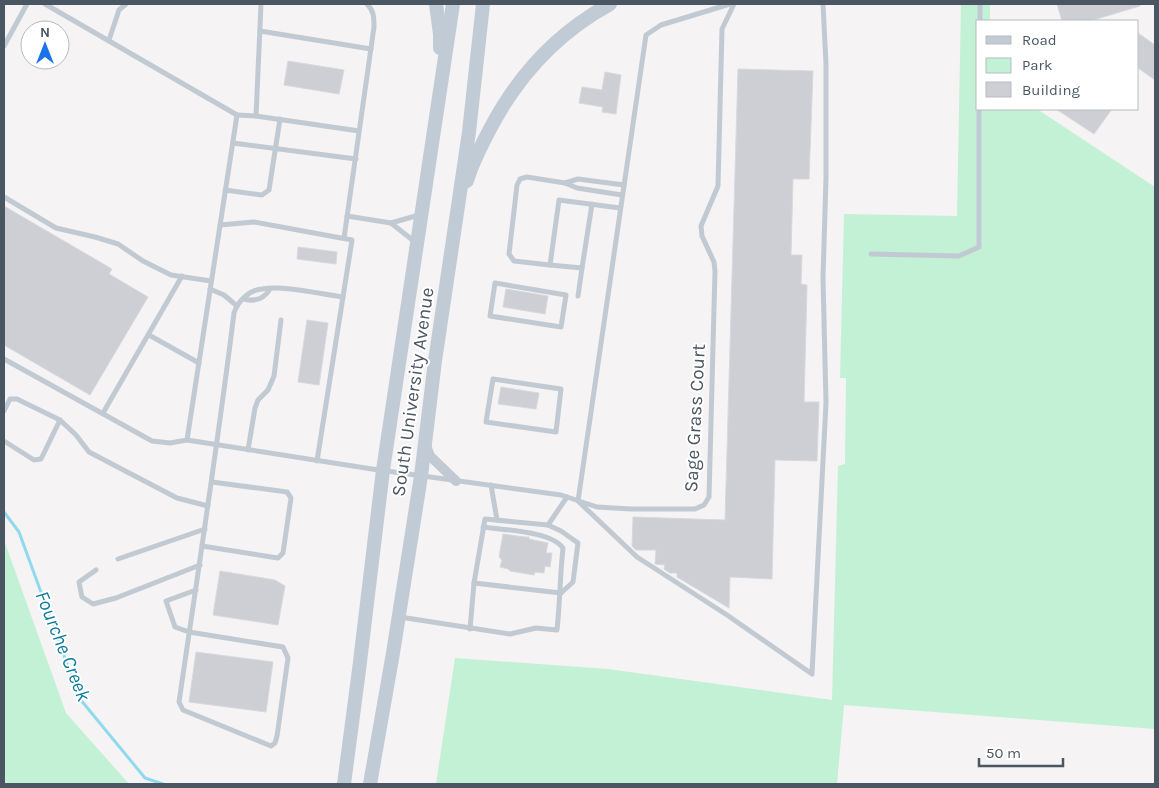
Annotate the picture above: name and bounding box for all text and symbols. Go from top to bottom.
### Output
north arrow [20,20,70,70]
legend [976,20,1139,110]
text: N [40,24,50,41]
text: Road [1022,31,1057,49]
text: Park [1022,56,1052,74]
text: Building [1022,81,1080,99]
street label: South University Avenue [387,286,439,498]
street label: Sage Grass Court [680,343,710,493]
water label: Fourche Creek [30,588,96,705]
scale bar [979,736,1063,768]
text: 50 m [986,744,1021,762]

